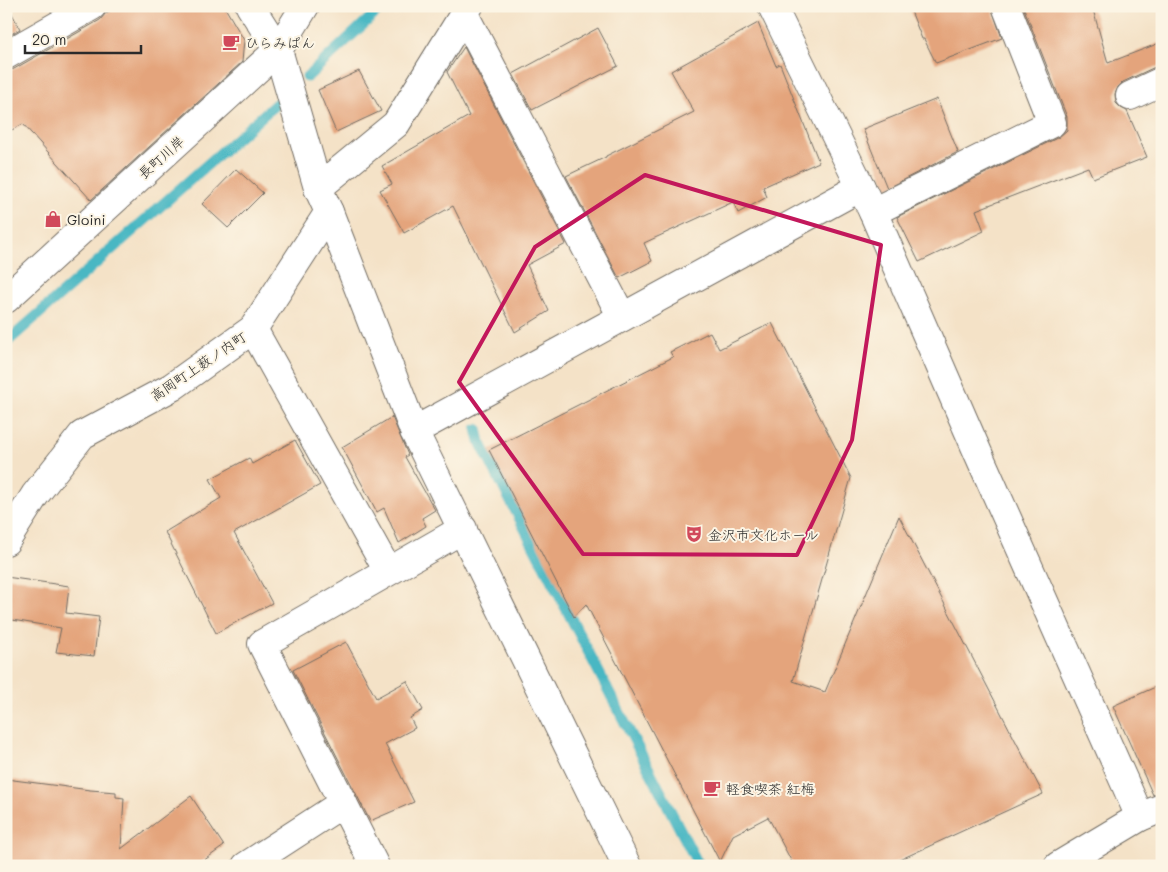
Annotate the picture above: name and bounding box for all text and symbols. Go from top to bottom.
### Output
scale bar [25,22,141,54]
text: 20 m [32,29,66,49]
cafe icon: ひらみぱん [221,32,241,52]
place label: ひらみぱん [245,33,315,52]
street label: 長町川岸 [134,131,188,183]
shop icon: Gloini [43,209,63,229]
place label: Gloini [67,210,106,229]
street label: 高岡町上薮ノ内町 [146,327,250,405]
theatre icon: 金沢市文化ホール [684,524,704,544]
place label: 金沢市文化ホール [708,525,819,544]
cafe icon: 軽食喫茶 紅梅 [702,778,722,798]
place label: 軽食喫茶 紅梅 [726,779,814,798]

